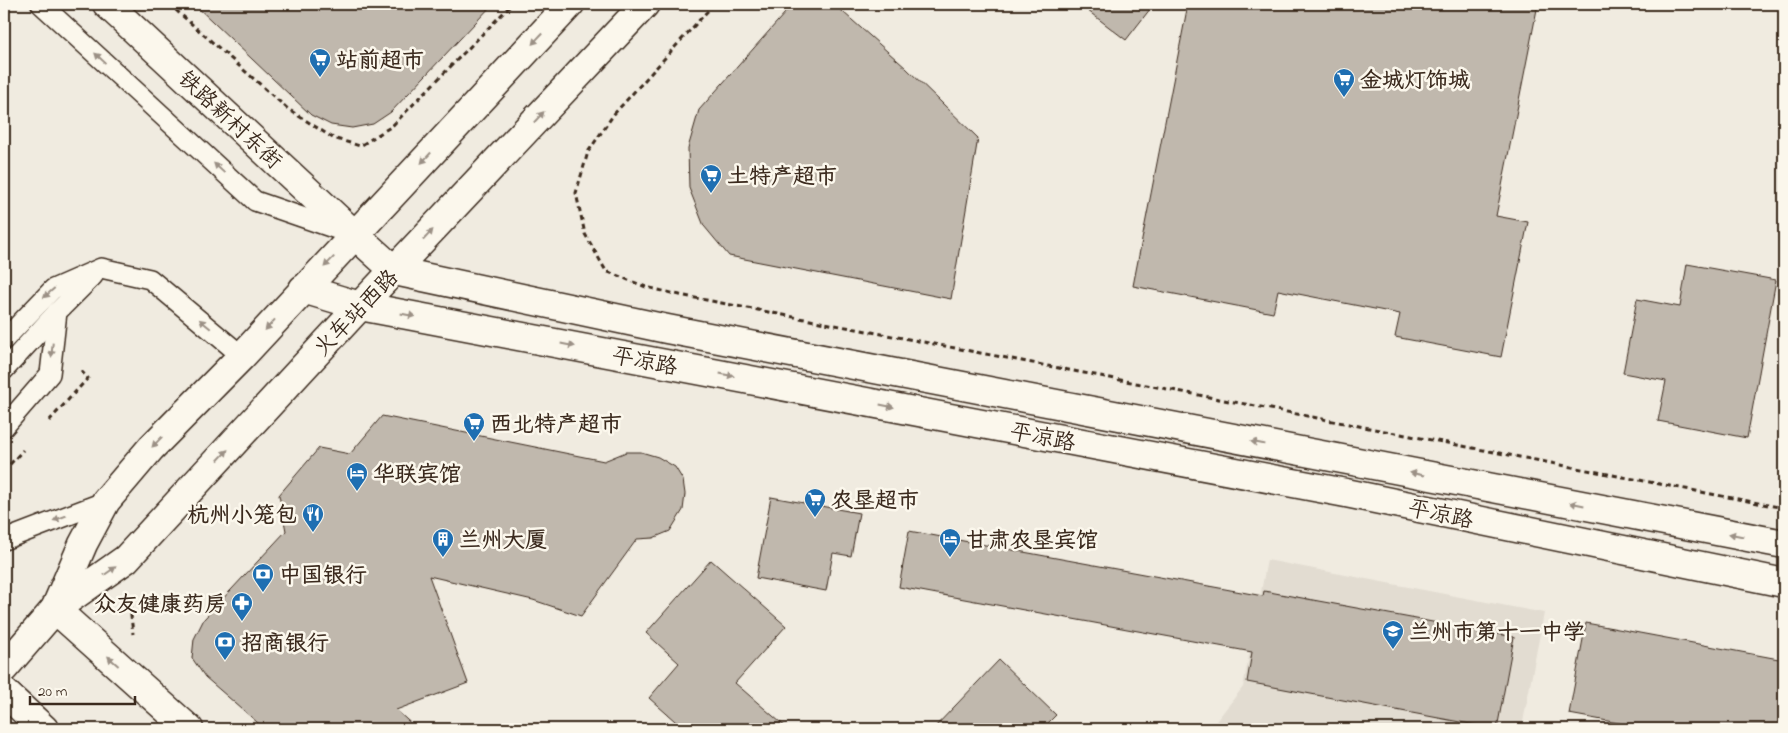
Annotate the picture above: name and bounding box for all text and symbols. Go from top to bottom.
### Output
one-way arrow [531,33,543,45]
place label: 站前超市 [336,46,424,78]
supermarket icon: 站前超市 [308,47,332,78]
one-way arrow [94,52,106,64]
street label: 铁路新村东街 [170,64,288,178]
place label: 金城灯饰城 [1360,66,1470,98]
supermarket icon: 金城灯饰城 [1332,67,1356,98]
one-way arrow [533,111,545,123]
one-way arrow [420,152,432,164]
one-way arrow [214,162,226,174]
place label: 土特产超市 [727,162,837,194]
supermarket icon: 土特产超市 [699,163,723,194]
one-way arrow [422,230,434,242]
one-way arrow [323,256,335,268]
street label: 火车站西路 [307,263,407,365]
one-way arrow [43,288,56,299]
one-way arrow [400,311,416,319]
one-way arrow [199,319,212,330]
one-way arrow [264,319,276,331]
one-way arrow [560,341,575,349]
street label: 平凉路 [609,341,680,385]
one-way arrow [48,343,56,359]
one-way arrow [720,372,736,380]
one-way arrow [879,402,895,410]
place label: 西北特产超市 [490,410,622,442]
supermarket icon: 西北特产超市 [462,411,486,442]
street label: 平凉路 [1007,417,1078,461]
one-way arrow [151,436,163,448]
one-way arrow [1249,438,1265,446]
one-way arrow [217,449,229,461]
place label: 华联宾馆 [373,460,461,492]
hotel icon: 华联宾馆 [345,461,369,492]
one-way arrow [1409,469,1425,477]
place label: 农垦超市 [831,486,919,518]
supermarket icon: 农垦超市 [803,487,827,518]
street label: 平凉路 [1405,493,1476,538]
one-way arrow [1568,500,1584,508]
place label: 杭州小笼包 [187,501,297,533]
restaurant icon: 杭州小笼包 [301,502,325,533]
one-way arrow [53,515,68,522]
place label: 兰州大厦 [459,526,547,558]
place label: 甘肃农垦宾馆 [966,526,1098,558]
building icon: 兰州大厦 [431,527,455,558]
hotel icon: 甘肃农垦宾馆 [938,527,962,558]
one-way arrow [1729,531,1744,539]
place label: 中国银行 [279,561,367,593]
bank icon: 中国银行 [251,562,275,593]
one-way arrow [103,566,116,576]
place label: 众友健康药房 [94,590,226,622]
pharmacy icon: 众友健康药房 [230,591,254,622]
place label: 兰州市第十一中学 [1409,618,1585,650]
school or university icon: 兰州市第十一中学 [1381,619,1405,650]
place label: 招商银行 [241,629,329,661]
bank icon: 招商银行 [213,630,237,661]
one-way arrow [108,655,120,667]
scale bar [30,673,135,705]
text: 20 m [38,681,68,703]

